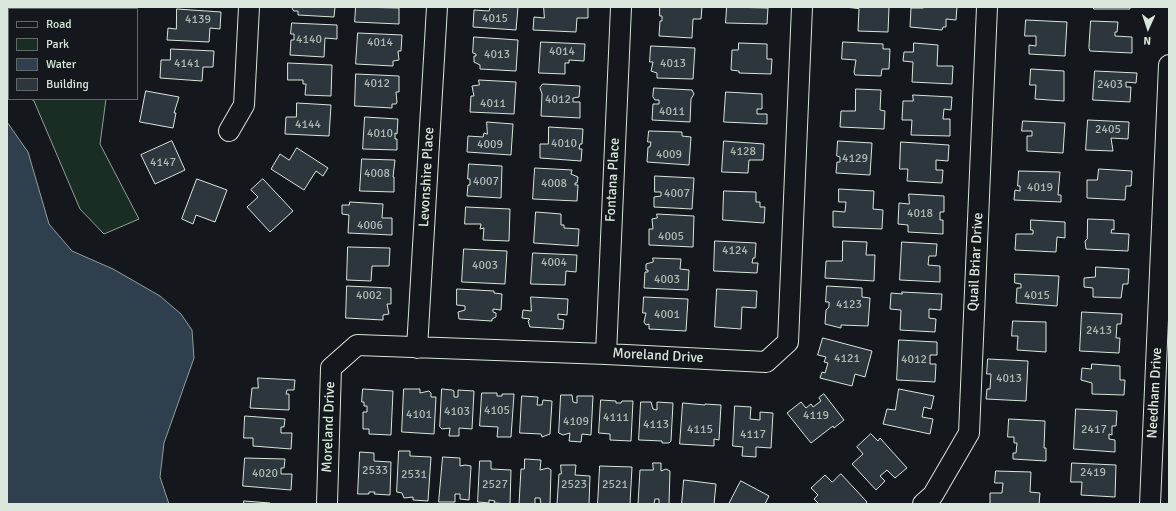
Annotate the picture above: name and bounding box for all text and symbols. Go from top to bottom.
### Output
legend [8,8,138,100]
north arrow [1128,8,1168,48]
house number: 4015 [482,12,508,26]
house number: 4139 [185,13,211,27]
text: Road [46,17,72,32]
house number: 4140 [296,33,322,47]
text: N [1143,34,1152,47]
house number: 4014 [367,36,393,50]
text: Park [46,37,69,52]
house number: 4014 [549,45,575,59]
house number: 4013 [484,48,510,62]
text: Water [46,57,76,72]
house number: 4141 [174,57,200,71]
house number: 4013 [660,57,686,71]
text: Building [46,77,89,92]
house number: 4012 [364,77,390,91]
house number: 2403 [1097,78,1123,92]
house number: 4012 [545,93,571,107]
house number: 4011 [480,97,506,111]
house number: 4011 [659,105,685,119]
house number: 4144 [295,118,321,132]
house number: 2405 [1095,123,1121,137]
house number: 4010 [367,127,393,141]
street label: Levonshire Place [416,127,438,227]
house number: 4010 [551,137,577,151]
street label: Fontana Place [602,137,624,223]
house number: 4009 [477,138,503,152]
house number: 4128 [730,145,756,159]
house number: 4009 [656,148,682,162]
house number: 4129 [842,152,868,166]
house number: 4147 [150,156,176,170]
house number: 4008 [364,167,390,181]
house number: 4007 [473,175,499,189]
house number: 4008 [541,177,567,191]
house number: 4019 [1027,181,1053,195]
house number: 4007 [664,187,690,201]
house number: 4018 [907,207,933,221]
street label: Quail Briar Drive [965,212,987,312]
house number: 4006 [357,219,383,233]
house number: 4005 [658,230,684,244]
house number: 4124 [722,244,748,258]
house number: 4004 [541,256,567,270]
house number: 4003 [472,259,498,273]
house number: 4003 [654,273,680,287]
house number: 4002 [356,289,382,303]
house number: 4015 [1024,289,1050,303]
house number: 4123 [836,298,862,312]
house number: 4001 [654,308,680,322]
house number: 2413 [1086,324,1112,338]
street label: Moreland Drive [612,345,704,367]
street label: Needham Drive [1144,347,1166,439]
house number: 4121 [834,352,860,366]
house number: 4012 [901,353,927,367]
house number: 4013 [996,372,1022,386]
street label: Moreland Drive [319,381,339,473]
house number: 4105 [484,404,510,418]
house number: 4103 [444,405,470,419]
house number: 4101 [406,408,432,422]
house number: 4119 [803,409,829,423]
house number: 4111 [603,411,629,425]
house number: 4109 [563,415,589,429]
house number: 4113 [643,418,669,432]
house number: 4115 [687,423,713,437]
house number: 2417 [1081,423,1107,437]
house number: 4117 [740,428,766,442]
house number: 2533 [362,464,388,478]
house number: 2419 [1080,466,1106,480]
house number: 4020 [252,467,278,481]
house number: 2531 [401,468,427,482]
house number: 2527 [482,478,508,492]
house number: 2523 [561,478,587,492]
house number: 2521 [602,478,628,492]

